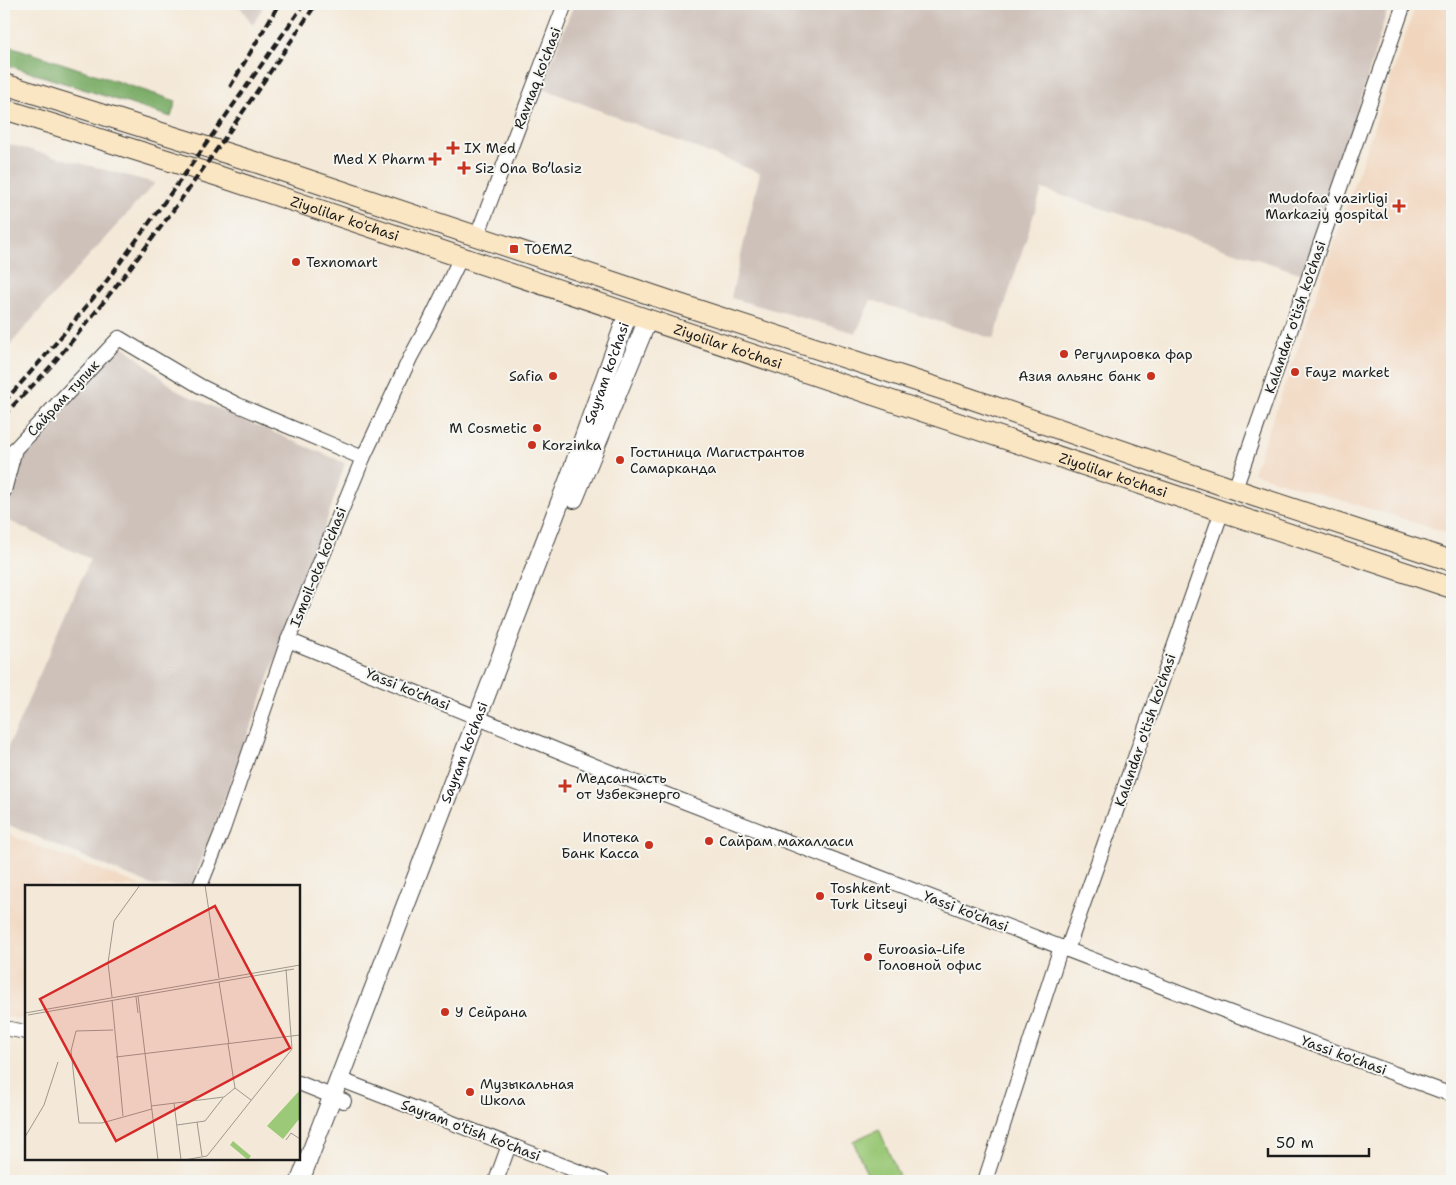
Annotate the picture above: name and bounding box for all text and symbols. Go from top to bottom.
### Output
street label: Ravnaq ko'chasi [509,25,565,131]
place label: IX Med [464,139,516,157]
marker: IX Med [446,141,460,155]
place label: Med X Pharm [333,150,425,168]
marker: Med X Pharm [429,153,441,165]
place label: Siz Ona Bo’lasiz [475,159,582,177]
marker: Siz Ona Bo’lasiz [457,161,471,175]
place label: Mudofaa vazirligi Markaziy gospital [1265,189,1389,223]
street label: Ziyolilar ko'chasi [288,192,401,245]
marker: Mudofaa vazirligi Markaziy gospital [1392,199,1406,213]
street label: Kalandar o'tish ko'chasi [1260,238,1330,396]
place label: TOEMZ [524,240,573,258]
marker: TOEMZ [508,243,520,255]
place label: Texnomart [306,253,378,271]
marker: Texnomart [290,256,302,268]
street label: Sayram ko'chasi [580,320,633,427]
street label: Ziyolilar ko'chasi [672,320,785,373]
place label: Регулировка фар [1074,345,1193,363]
marker: Регулировка фар [1058,348,1070,360]
street label: Сайрам тупик [23,356,103,440]
place label: Fayz market [1305,363,1390,381]
marker: Fayz market [1289,366,1301,378]
place label: Safia [509,367,543,385]
place label: Азия альянс банк [1018,367,1142,385]
marker: Safia [547,370,559,382]
marker: Азия альянс банк [1145,370,1157,382]
place label: M Cosmetic [449,419,527,437]
marker: M Cosmetic [531,422,543,434]
place label: Korzinka [542,436,602,454]
marker: Korzinka [526,439,538,451]
place label: Гостиница Магистрантов Самарканда [630,443,805,477]
street label: Ziyolilar ko'chasi [1057,448,1170,501]
marker: Гостиница Магистрантов Самарканда [614,454,626,466]
street label: Ismoil-ota ko'chasi [286,504,350,630]
street label: Kalandar o'tish ko'chasi [1110,651,1180,809]
street label: Yassi ko'chasi [363,664,453,714]
street label: Sayram ko'chasi [437,699,492,806]
place label: Медсанчасть от Узбекэнерго [576,769,680,803]
marker: Медсанчасть от Узбекэнерго [558,779,572,793]
place label: Ипотека Банк Касса [561,828,639,862]
place label: Сайрам махалласи [719,832,854,850]
marker: Сайрам махалласи [703,835,715,847]
marker: Ипотека Банк Касса [643,839,655,851]
place label: Toshkent Turk Litseyi [830,879,908,913]
inset map [25,885,300,1160]
street label: Yassi ko'chasi [921,886,1011,936]
marker: Toshkent Turk Litseyi [814,890,826,902]
place label: Euroasia-Life Головной офис [878,940,982,974]
marker: Euroasia-Life Головной офис [862,951,874,963]
place label: У Сейрана [455,1003,527,1021]
marker: У Сейрана [439,1006,451,1018]
street label: Yassi ko'chasi [1299,1031,1389,1079]
place label: Музыкальная Школа [480,1075,574,1109]
marker: Музыкальная Школа [464,1086,476,1098]
street label: Sayram o'tish ko'chasi [399,1095,543,1165]
scale bar [1268,1125,1370,1157]
text: 50 m [1276,1133,1314,1153]

